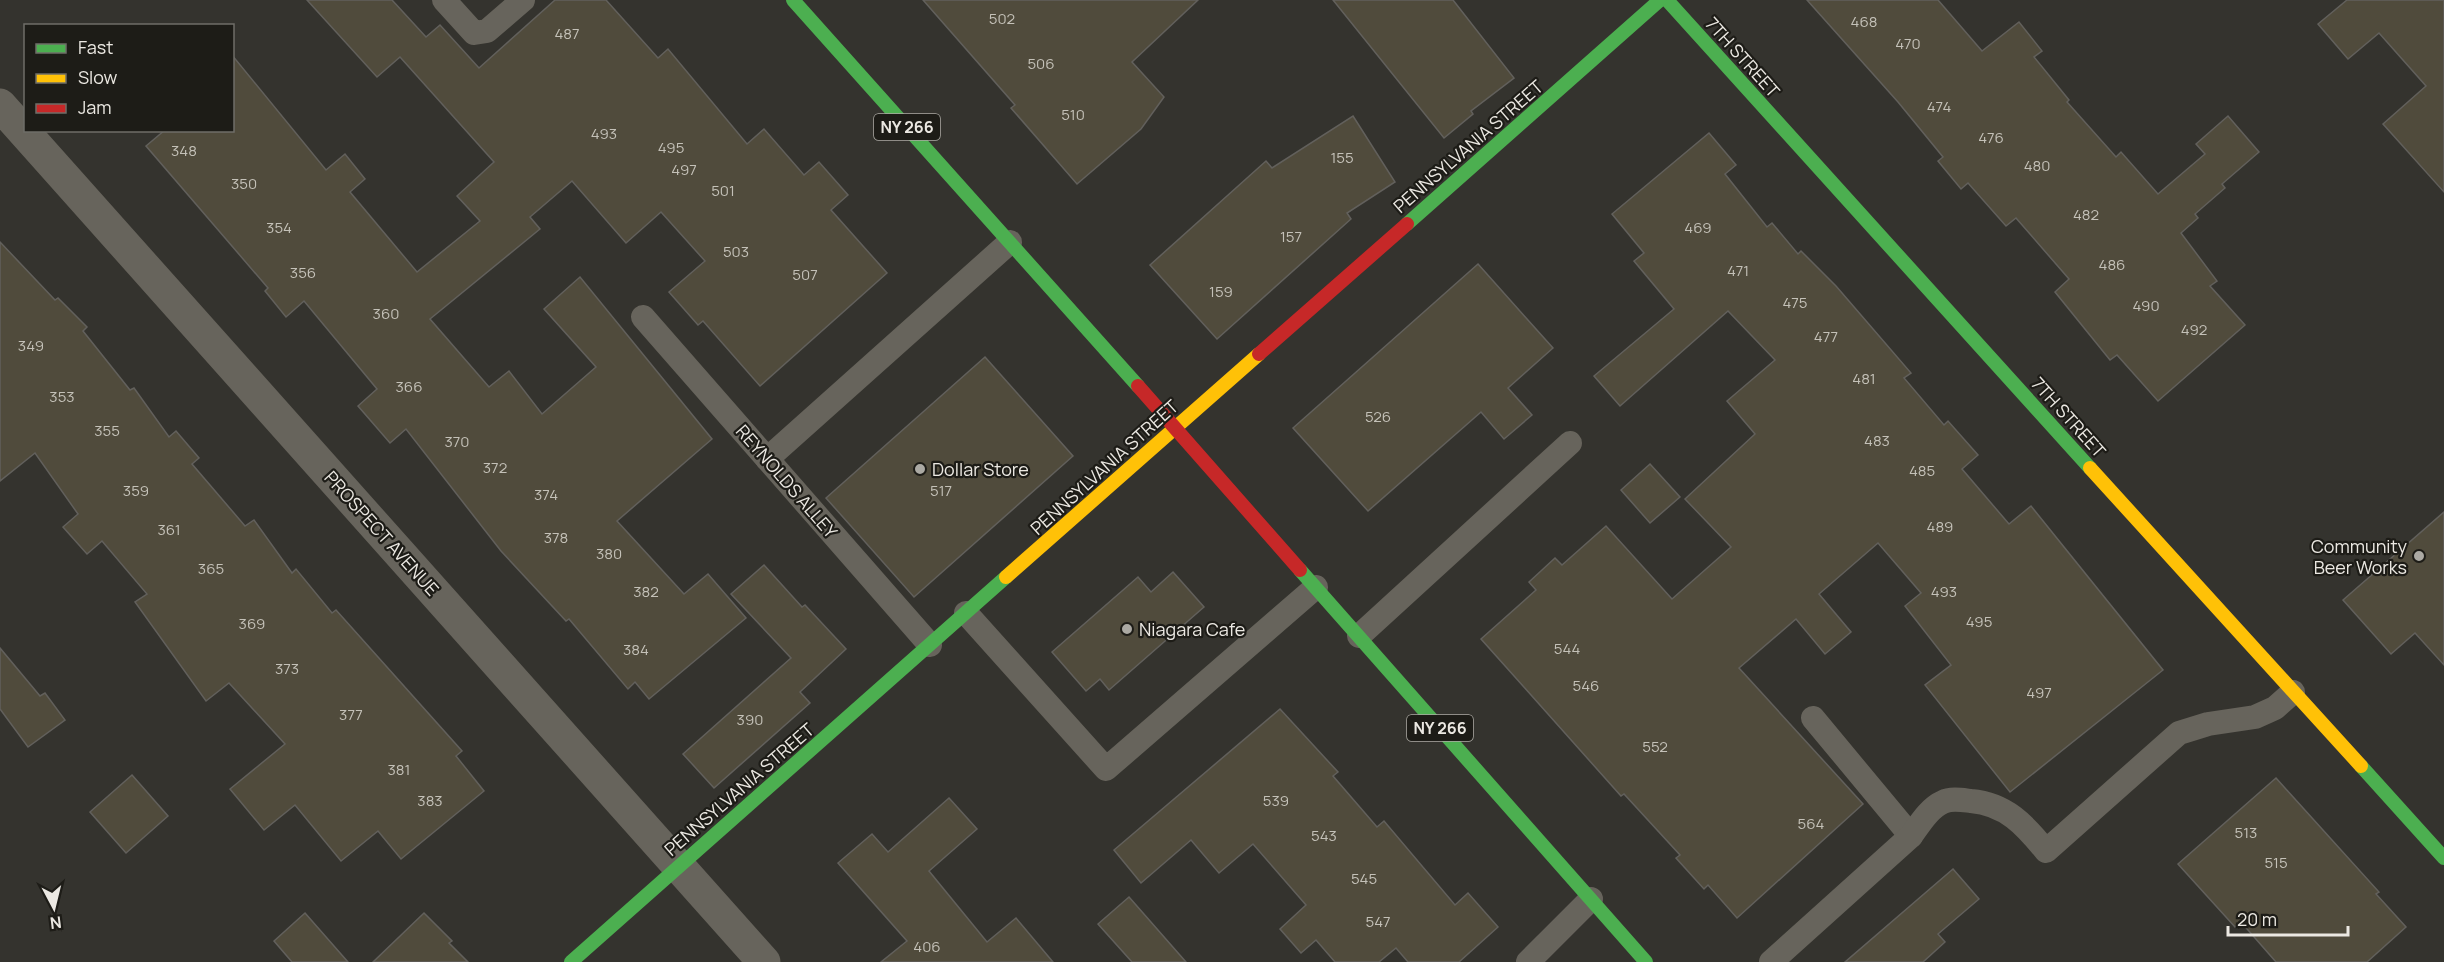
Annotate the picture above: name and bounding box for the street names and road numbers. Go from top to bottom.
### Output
street label: 7TH STREET [1701,12,1786,102]
street label: PENNSYLVANIA STREET [1388,74,1548,218]
road number: NY 266 [874,114,940,140]
street label: 7TH STREET [2027,372,2112,462]
street label: PENNSYLVANIA STREET [1025,394,1183,540]
street label: REYNOLDS ALLEY [731,419,844,544]
street label: PROSPECT AVENUE [319,465,445,601]
road number: NY 266 [1407,715,1473,741]
street label: PENNSYLVANIA STREET [659,717,819,861]

